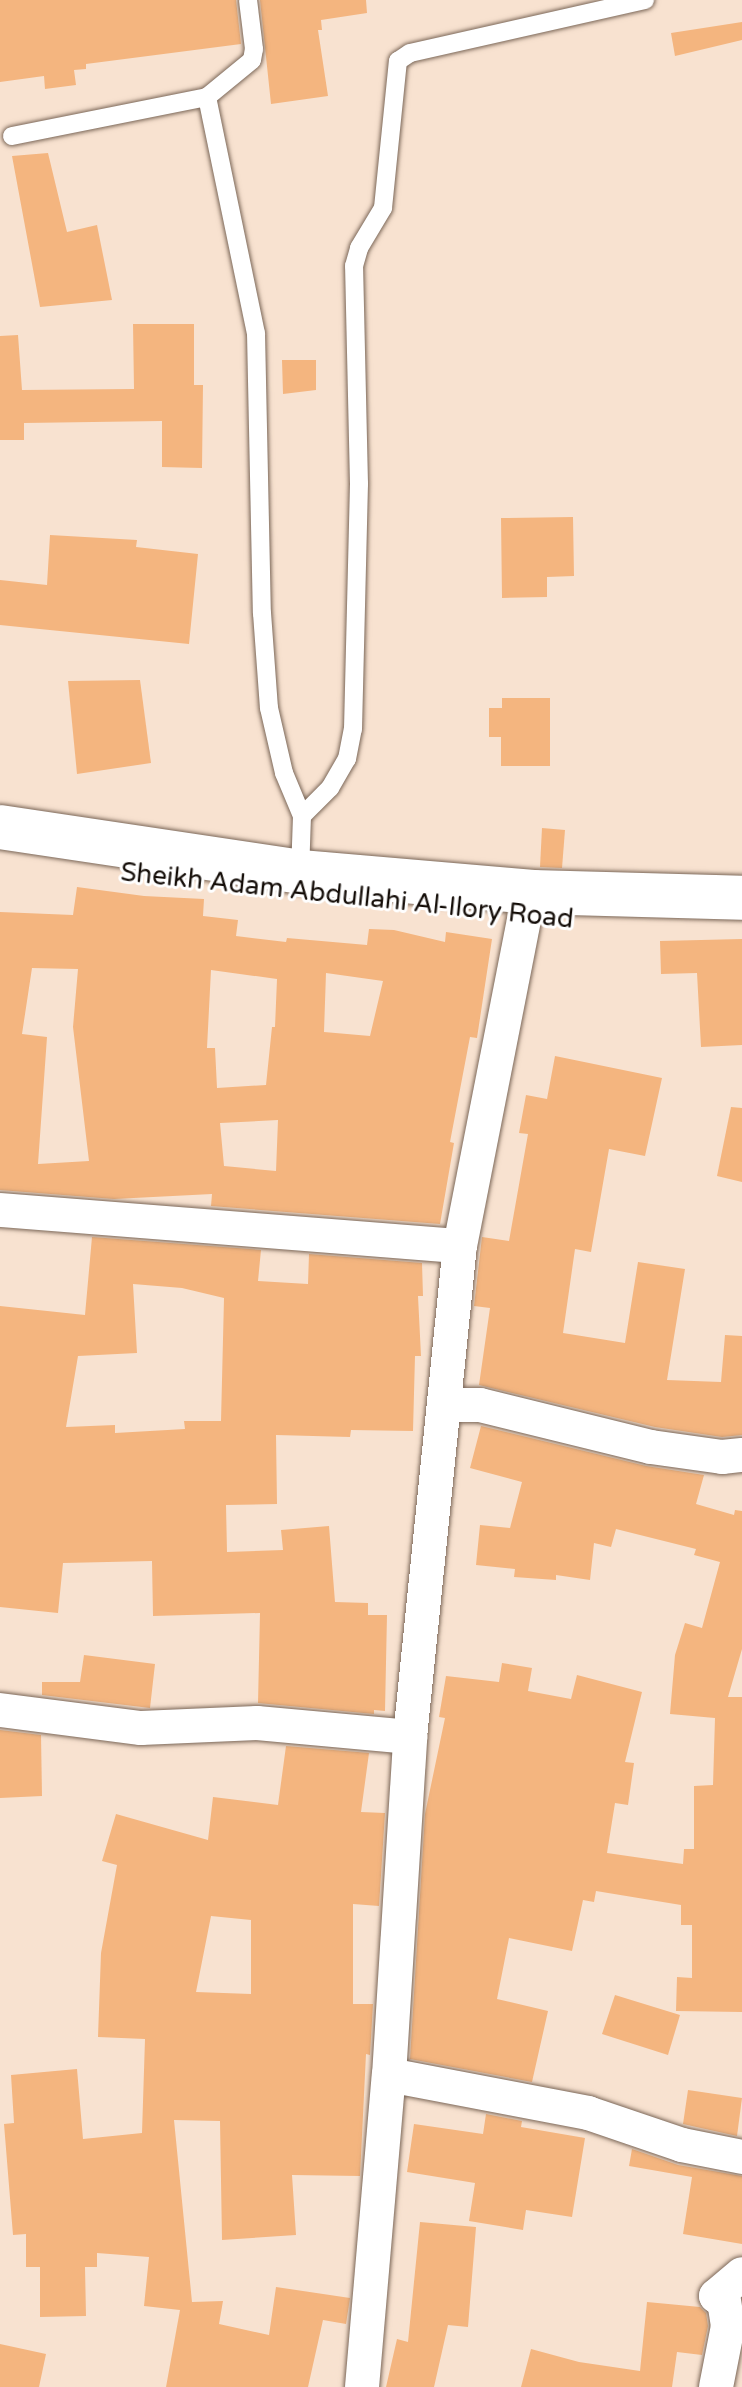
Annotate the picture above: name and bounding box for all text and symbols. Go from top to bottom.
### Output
street label: Sheikh Adam Abdullahi Al-Ilory Road [119,857,575,935]

